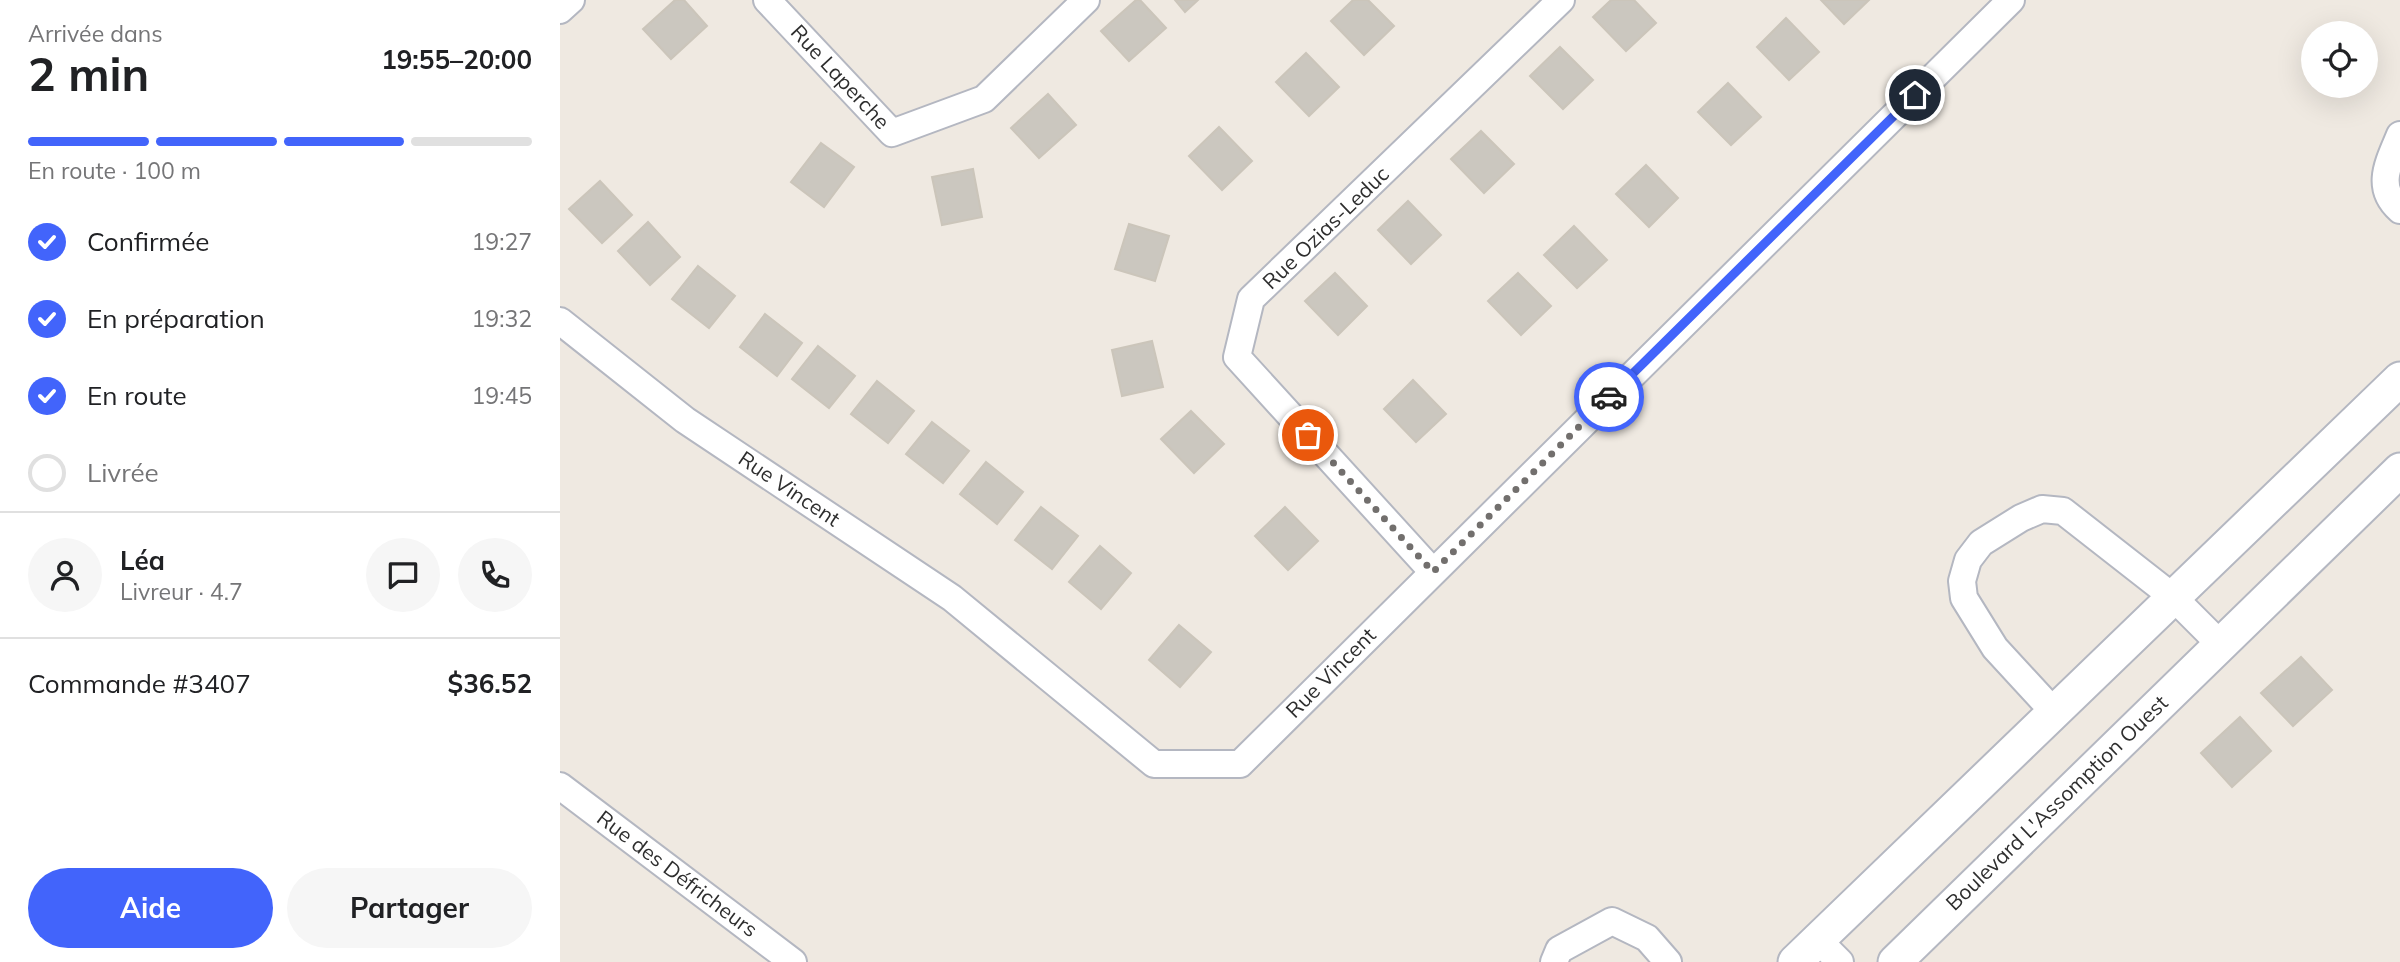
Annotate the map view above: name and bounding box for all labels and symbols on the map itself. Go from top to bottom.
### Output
street label: Rue Laperche [786,19,896,134]
pin [1885,65,1945,125]
street label: Rue Ozias-Leduc [1257,160,1394,294]
courier [1574,362,1644,432]
pin [1278,405,1338,465]
street label: Rue Vincent [734,445,845,532]
street label: Rue Vincent [1280,622,1381,723]
street label: Boulevard L'Assomption Ouest [1940,689,2173,915]
street label: Rue des Défricheurs [592,804,763,942]

